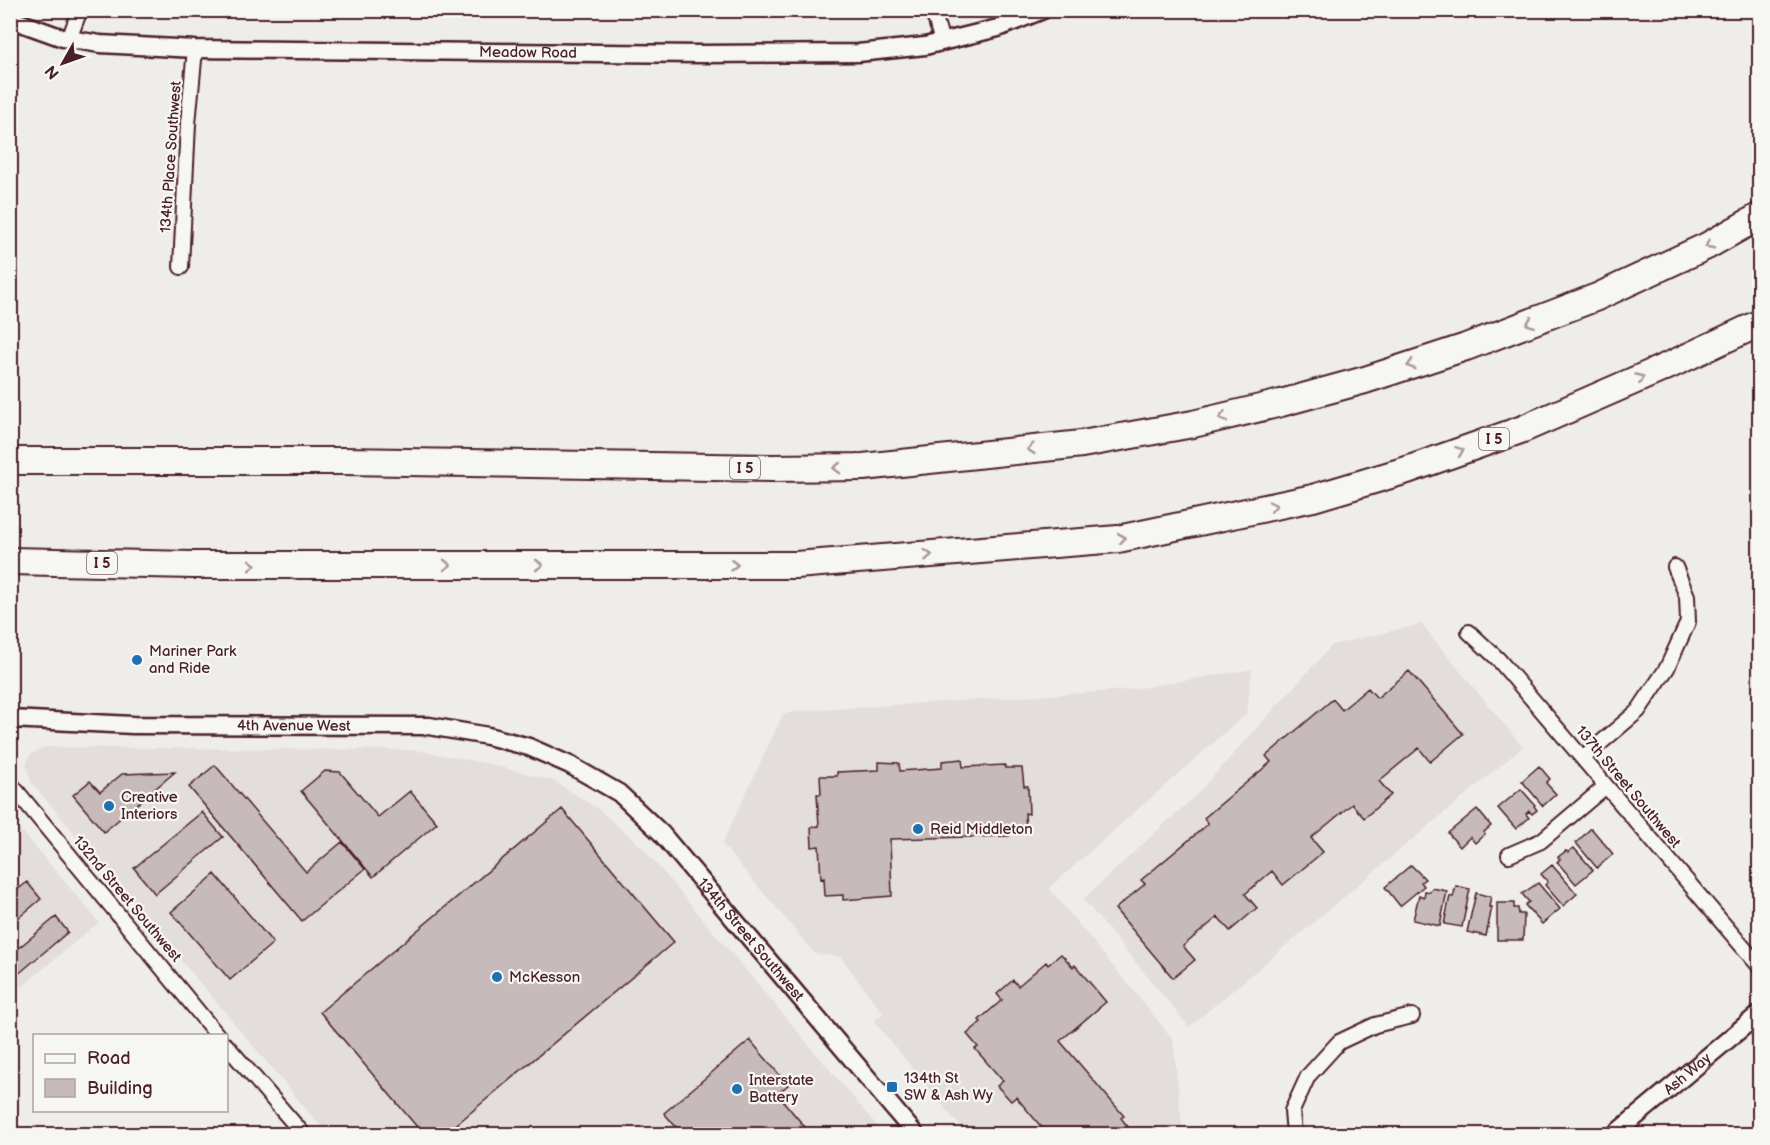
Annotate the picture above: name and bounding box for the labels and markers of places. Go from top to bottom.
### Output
place label: Mariner Park and Ride [149,642,237,678]
marker: Mariner Park and Ride [130,653,144,667]
place label: Creative Interiors [121,788,178,824]
marker: Creative Interiors [102,799,116,813]
place label: Reid Middleton [930,820,1033,839]
marker: Reid Middleton [911,822,925,836]
place label: McKesson [509,968,580,987]
marker: McKesson [490,970,504,984]
place label: 134th St SW & Ash Wy [904,1069,993,1105]
place label: Interstate Battery [749,1071,814,1107]
marker: 134th St SW & Ash Wy [885,1080,899,1094]
marker: Interstate Battery [730,1082,744,1096]

